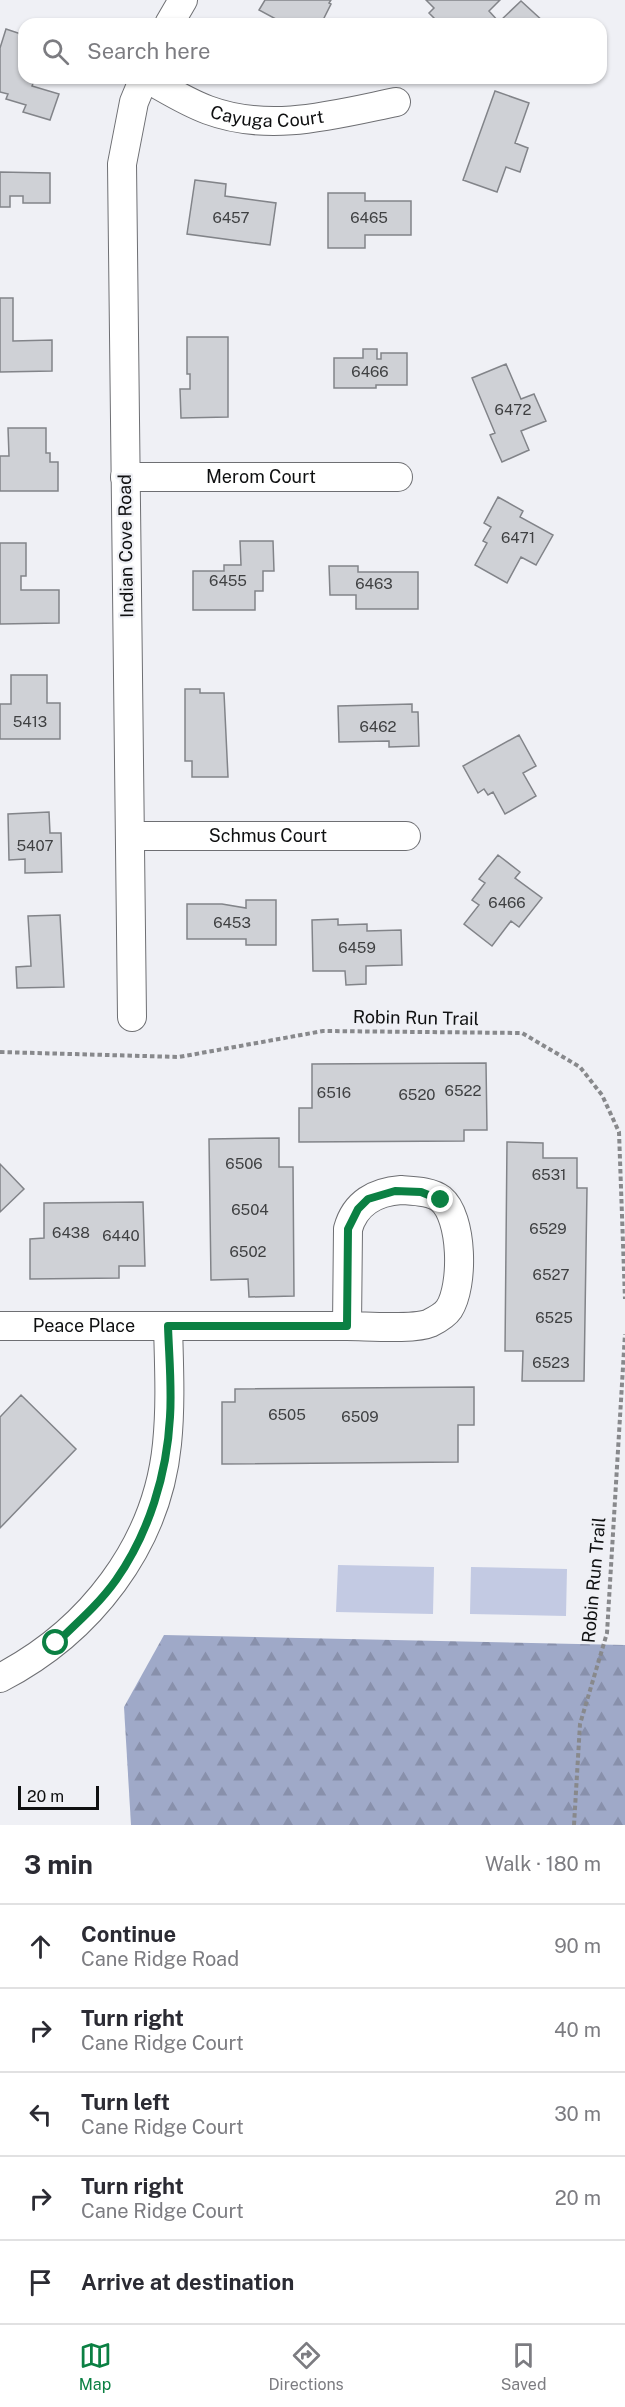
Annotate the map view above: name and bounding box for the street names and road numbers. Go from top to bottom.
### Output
street label: Cayuga Court [208,101,325,131]
street label: Merom Court [206,466,316,487]
street label: Indian Cove Road [114,474,137,618]
street label: Schmus Court [209,825,327,846]
street label: Robin Run Trail [353,1006,479,1029]
street label: Peace Place [33,1315,135,1336]
street label: Robin Run Trail [578,1516,609,1644]

